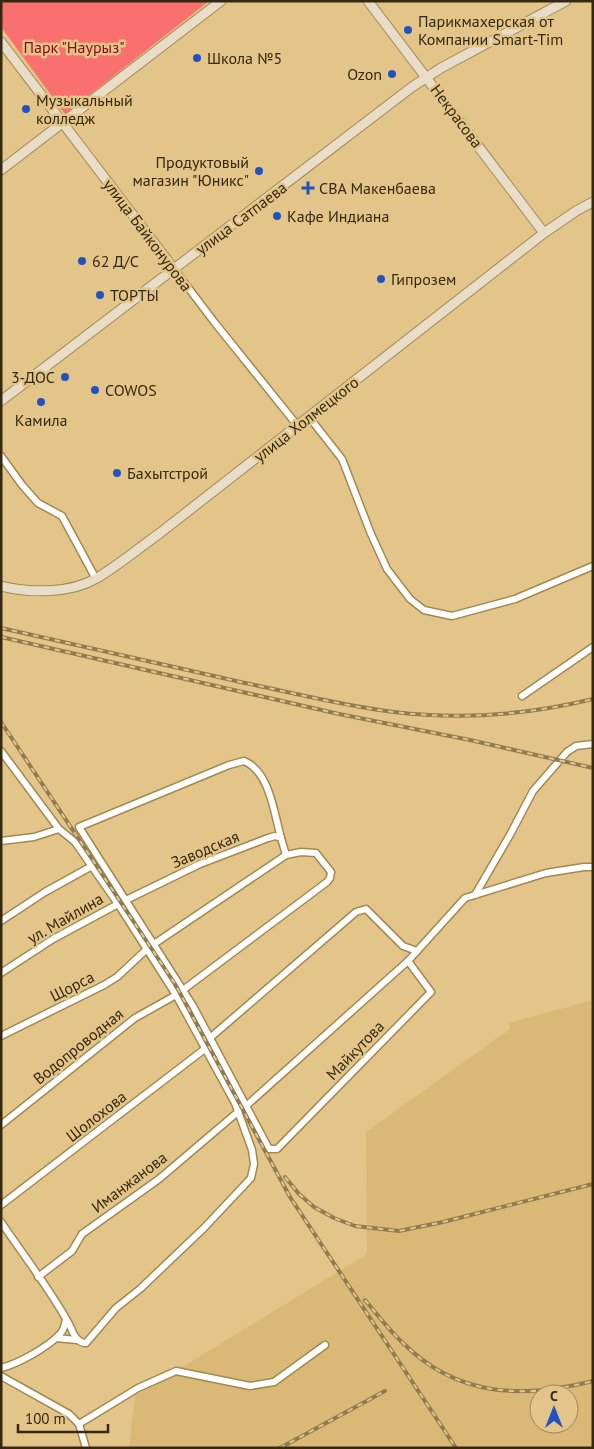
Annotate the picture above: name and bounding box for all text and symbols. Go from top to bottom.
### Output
place label: Парикмахерская от Компании Smart-Tim [418,11,563,49]
marker: Парикмахерская от Компании Smart-Tim [402,24,414,36]
park label: Парк "Наурыз" [23,37,125,57]
place label: Школа №5 [207,48,282,68]
marker: Школа №5 [191,52,203,64]
place label: Ozon [347,64,382,84]
marker: Ozon [386,68,398,80]
street label: Некрасова [427,80,487,152]
place label: Музыкальный колледж [36,90,133,128]
marker: Музыкальный колледж [20,103,32,115]
place label: Продуктовый магазин "Юникс" [132,152,249,190]
marker: Продуктовый магазин "Юникс" [253,165,265,177]
street label: улица Байконурова [99,175,197,295]
street label: улица Сатпаева [191,177,291,259]
place label: СВА Макенбаева [319,178,436,198]
marker: СВА Макенбаева [301,181,315,195]
place label: Кафе Индиана [287,206,389,226]
marker: Кафе Индиана [271,210,283,222]
place label: 62 Д/С [92,251,139,271]
marker: 62 Д/С [76,255,88,267]
place label: Гипрозем [391,269,456,289]
marker: Гипрозем [375,273,387,285]
place label: ТОРТЫ [110,285,159,305]
marker: ТОРТЫ [94,289,106,301]
place label: 3-ДОС [11,367,55,387]
marker: 3-ДОС [59,371,71,383]
street label: улица Холмецкого [249,372,363,466]
place label: COWOS [105,380,157,400]
marker: COWOS [89,384,101,396]
marker: Камила [35,396,47,408]
place label: Камила [15,410,67,430]
place label: Бахытстрой [127,463,208,483]
marker: Бахытстрой [111,467,123,479]
street label: Заводская [168,826,242,872]
street label: ул. Майлина [23,888,107,948]
street label: Щорса [47,966,97,1006]
street label: Водопроводная [29,1004,127,1088]
street label: Майкутова [322,1016,388,1084]
street label: Шолохова [62,1086,130,1146]
street label: Иманжанова [87,1147,171,1217]
north arrow [529,1384,579,1434]
text: С [550,1387,558,1405]
scale bar [18,1402,108,1434]
text: 100 m [25,1409,66,1428]

